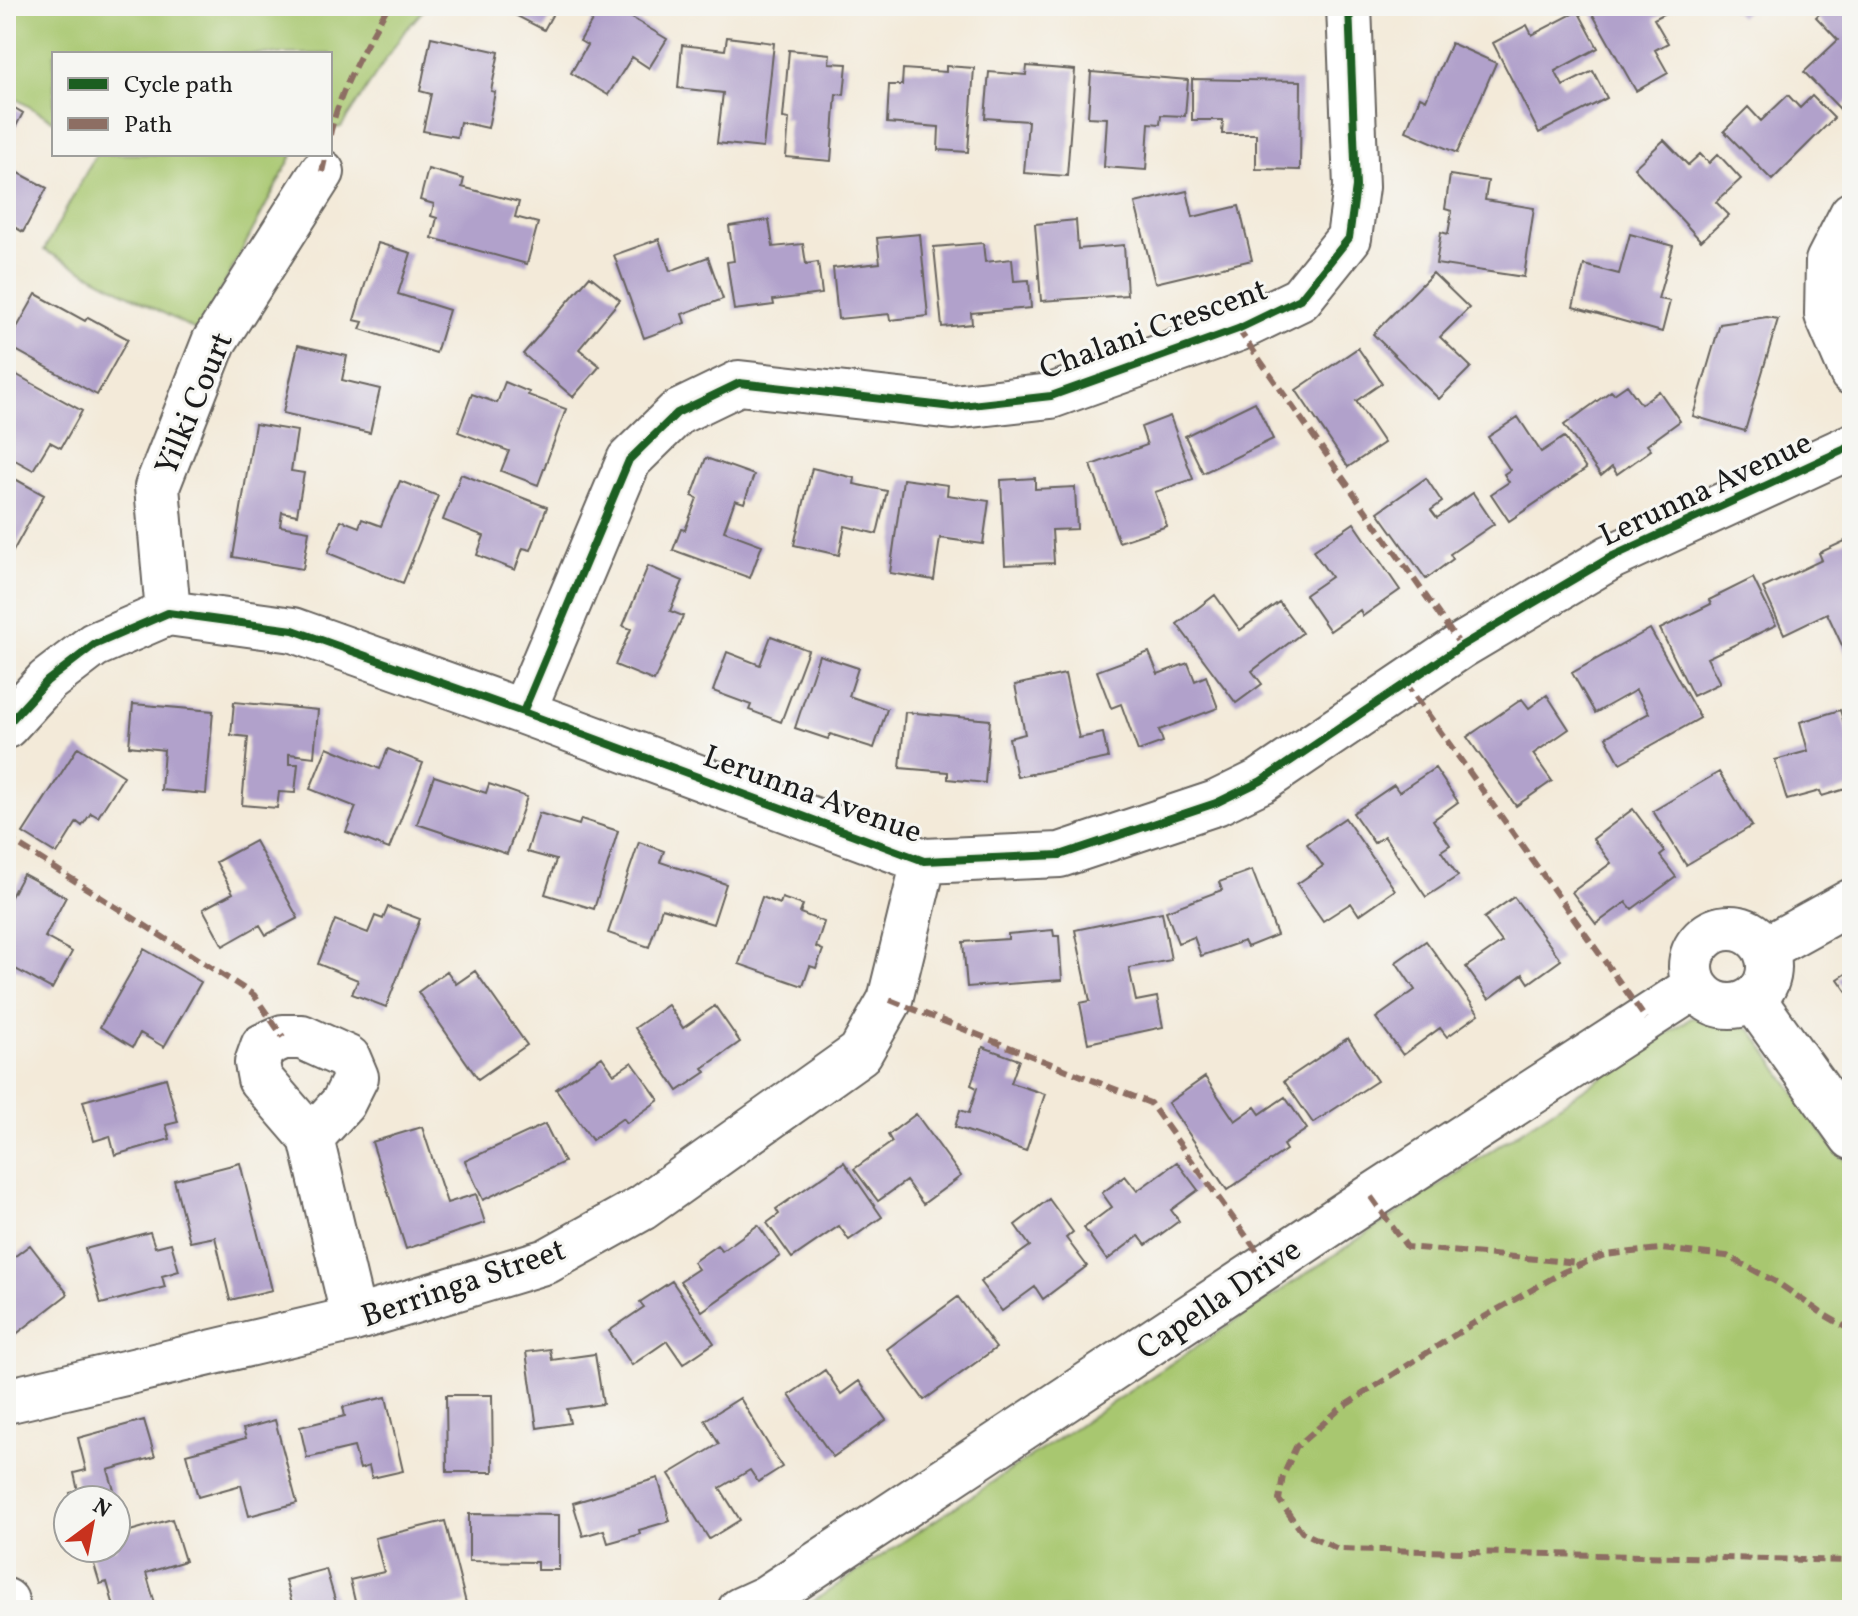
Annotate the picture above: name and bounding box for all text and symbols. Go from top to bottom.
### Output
legend [52,52,332,156]
text: Cycle path [124,69,233,103]
text: Path [124,109,172,143]
street label: Chalani Crescent [1034,269,1274,392]
street label: Yilki Court [146,326,246,483]
street label: Lerunna Avenue [1593,422,1820,559]
street label: Lerunna Avenue [696,736,927,856]
street label: Berringa Street [356,1229,572,1340]
street label: Capella Drive [1129,1229,1311,1372]
north arrow [52,1484,132,1564]
text: N [86,1492,116,1527]

